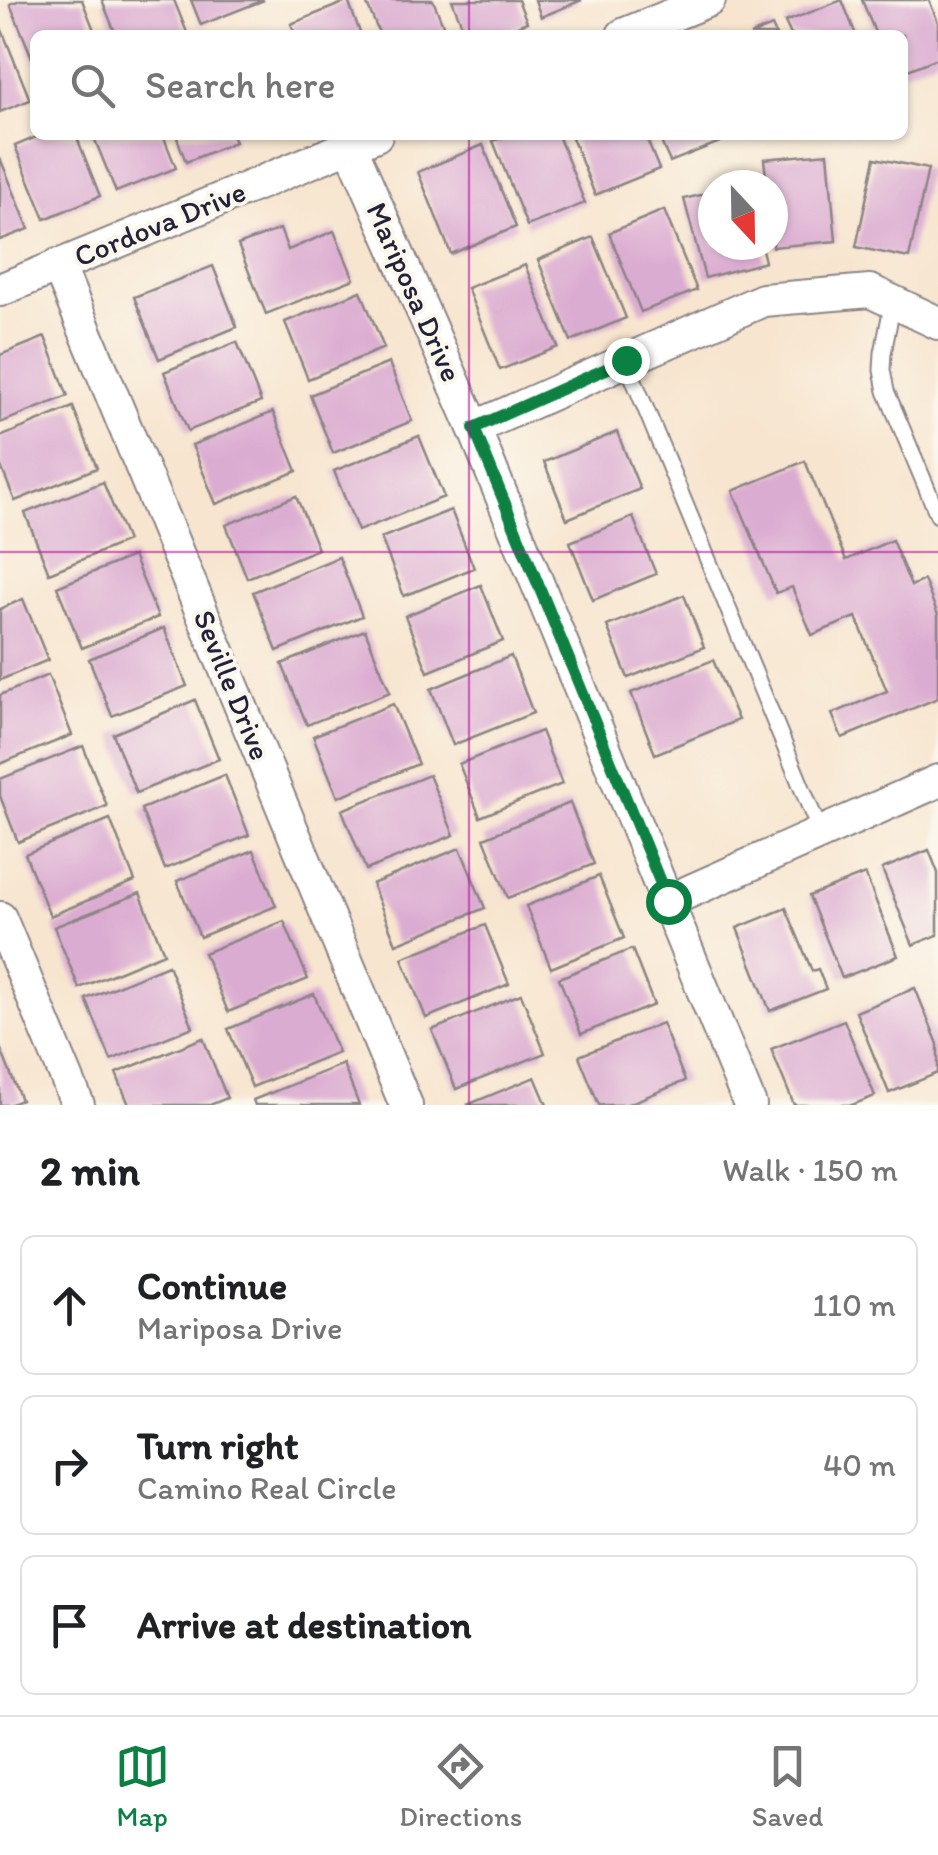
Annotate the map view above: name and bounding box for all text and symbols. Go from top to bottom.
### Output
search box [30,30,908,140]
icon: search [65,58,120,113]
text: Search here [145,62,336,108]
north arrow [698,170,788,260]
street label: Cordova Drive [69,172,251,275]
street label: Mariposa Drive [358,196,471,387]
route end [604,338,650,384]
street label: Seville Drive [186,604,279,765]
route start [646,879,692,925]
text: 2 min [40,1145,140,1196]
text: Walk · 150 m [722,1151,898,1189]
text: Continue [137,1263,287,1309]
icon: ahead [42,1278,97,1333]
text: 110 m [812,1286,896,1324]
text: Mariposa Drive [137,1309,342,1347]
text: Turn right [137,1423,299,1469]
icon: right [42,1438,97,1493]
text: 40 m [823,1446,896,1484]
text: Camino Real Circle [137,1469,397,1507]
icon: arrive [42,1598,97,1653]
text: Arrive at destination [137,1602,472,1648]
tab: Map [115,1739,170,1833]
tab: Directions [399,1739,522,1833]
tab: Saved [752,1739,823,1833]

